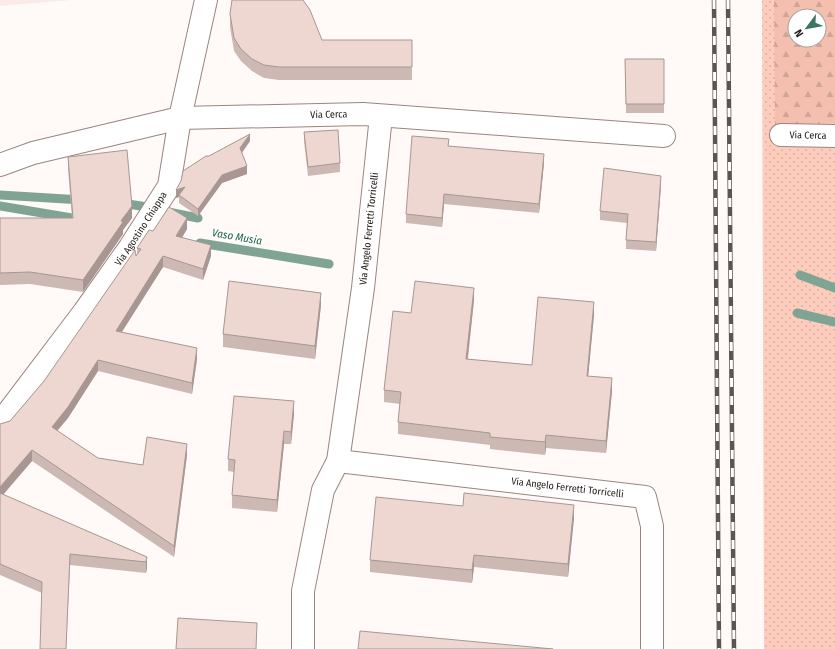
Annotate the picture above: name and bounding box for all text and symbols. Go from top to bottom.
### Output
north arrow [787,8,827,48]
text: N [792,27,806,39]
street label: Via Cerca [310,108,347,121]
street label: Via Cerca [789,129,827,142]
street label: Via Angelo Ferretti Torricelli [357,172,381,286]
street label: Via Agostino Chiappa [112,190,170,268]
water label: Vaso Musia [211,226,263,248]
street label: Via Angelo Ferretti Torricelli [511,475,624,500]

